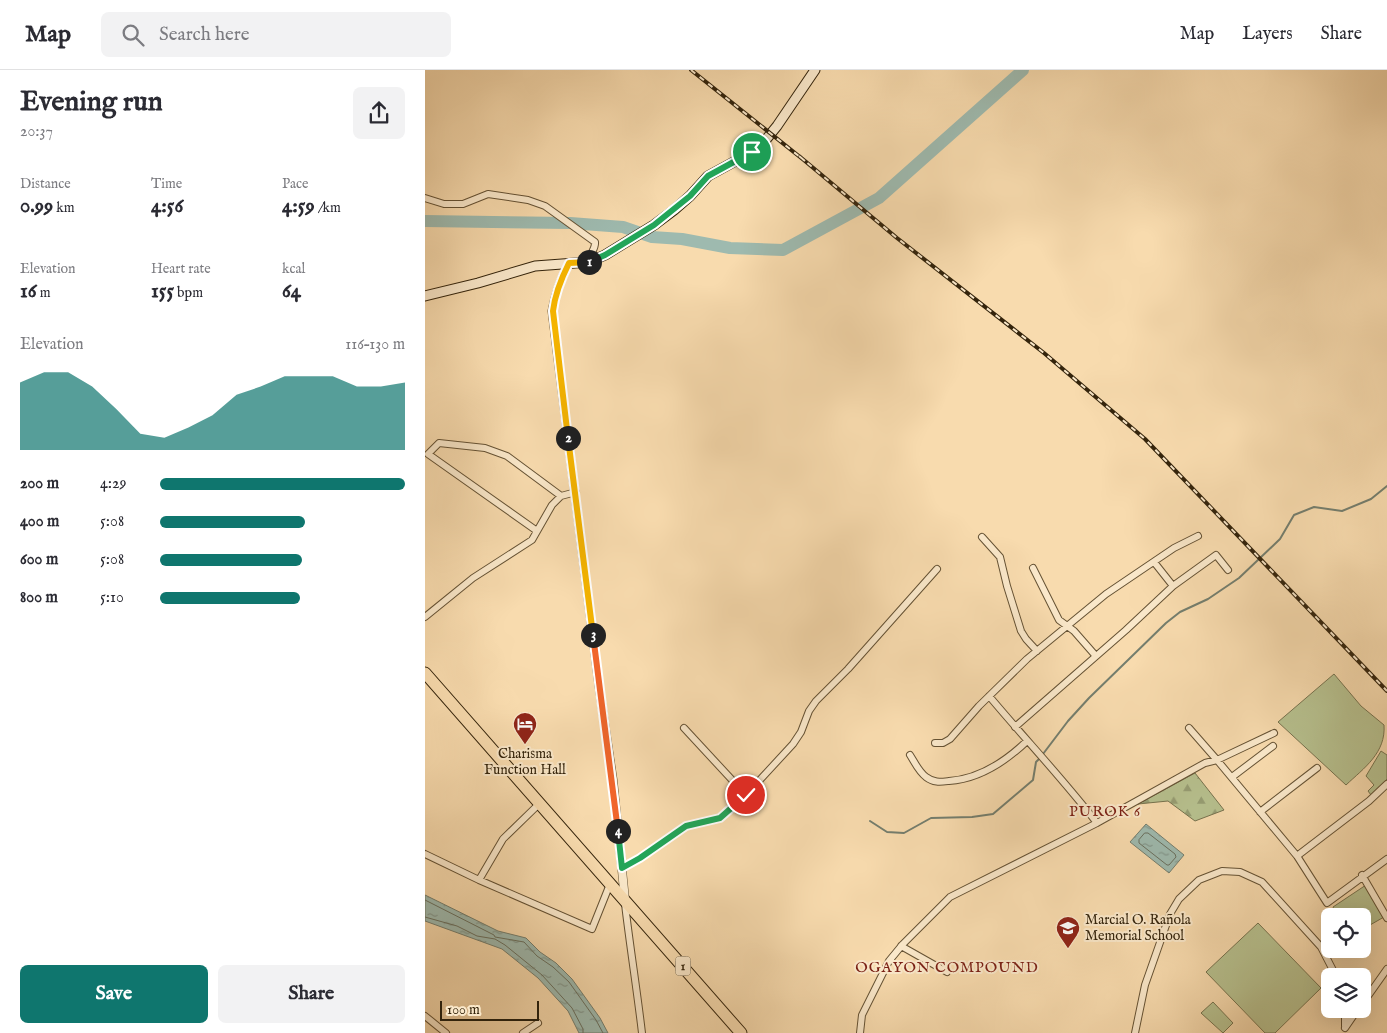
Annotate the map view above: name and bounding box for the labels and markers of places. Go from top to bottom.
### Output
pin [731,131,773,173]
pin: 1 [577,250,601,274]
pin: 2 [555,426,581,450]
pin: 3 [581,622,605,648]
hotel icon: Charisma Function Hall [512,711,538,745]
place label: Charisma Function Hall [484,745,566,779]
pin [725,774,767,816]
pin: 4 [605,818,631,844]
place label: Marcial O. Rañola Memorial School [1085,911,1192,945]
school or university icon: Marcial O. Rañola Memorial School [1055,915,1081,949]

